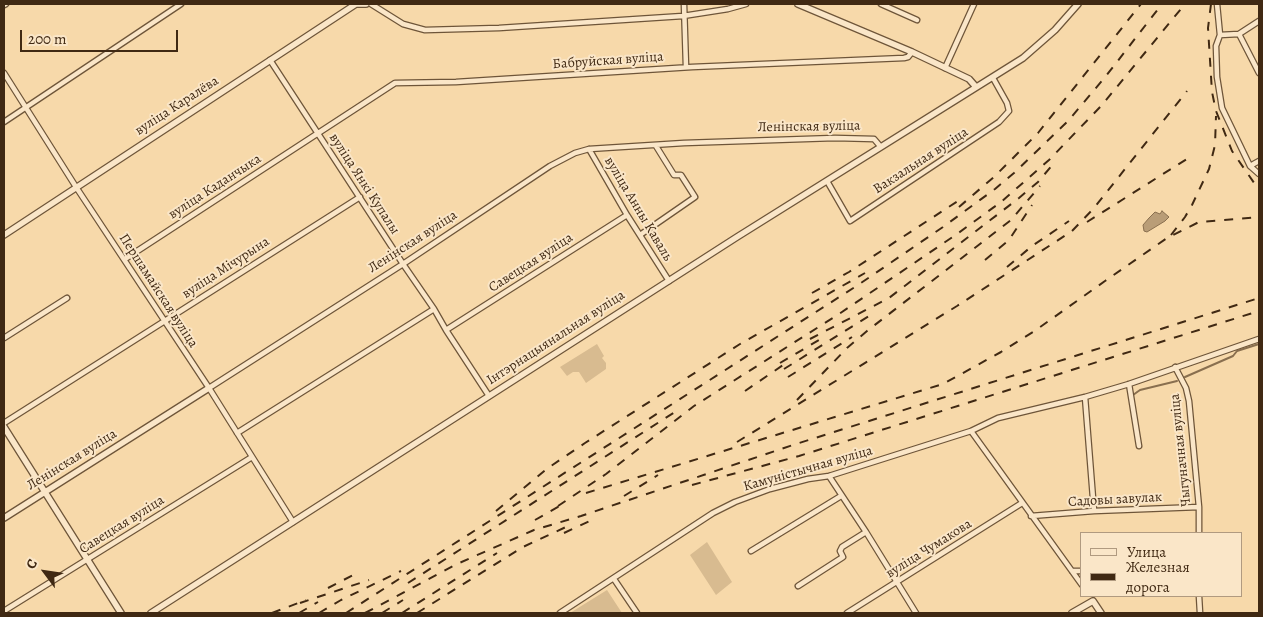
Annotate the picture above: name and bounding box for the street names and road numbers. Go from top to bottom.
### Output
street label: Бабруйская вуліца [552,49,664,73]
street label: вуліца Каралёва [132,73,222,139]
street label: Ленінская вуліца [758,118,860,136]
street label: Вакзальная вуліца [870,124,972,198]
street label: вуліца Янкі Купалы [325,130,403,238]
street label: вуліца Каданчыка [166,151,264,223]
street label: вуліца Анны Каваль [600,154,676,264]
street label: Ленінская вуліца [365,207,461,277]
street label: Савецкая вуліца [486,230,576,296]
street label: Першамайская вуліца [115,231,201,351]
street label: вуліца Мічурына [179,233,273,303]
street label: Інтэрнацыянальная вуліца [484,287,628,389]
street label: Чыгуначная вуліца [1167,393,1195,507]
street label: Ленінская вуліца [24,426,120,494]
street label: Камуністычная вуліца [741,443,875,495]
street label: Садовы завулак [1068,489,1162,511]
street label: Савецкая вуліца [76,492,168,558]
street label: вуліца Чумакова [883,516,975,582]

